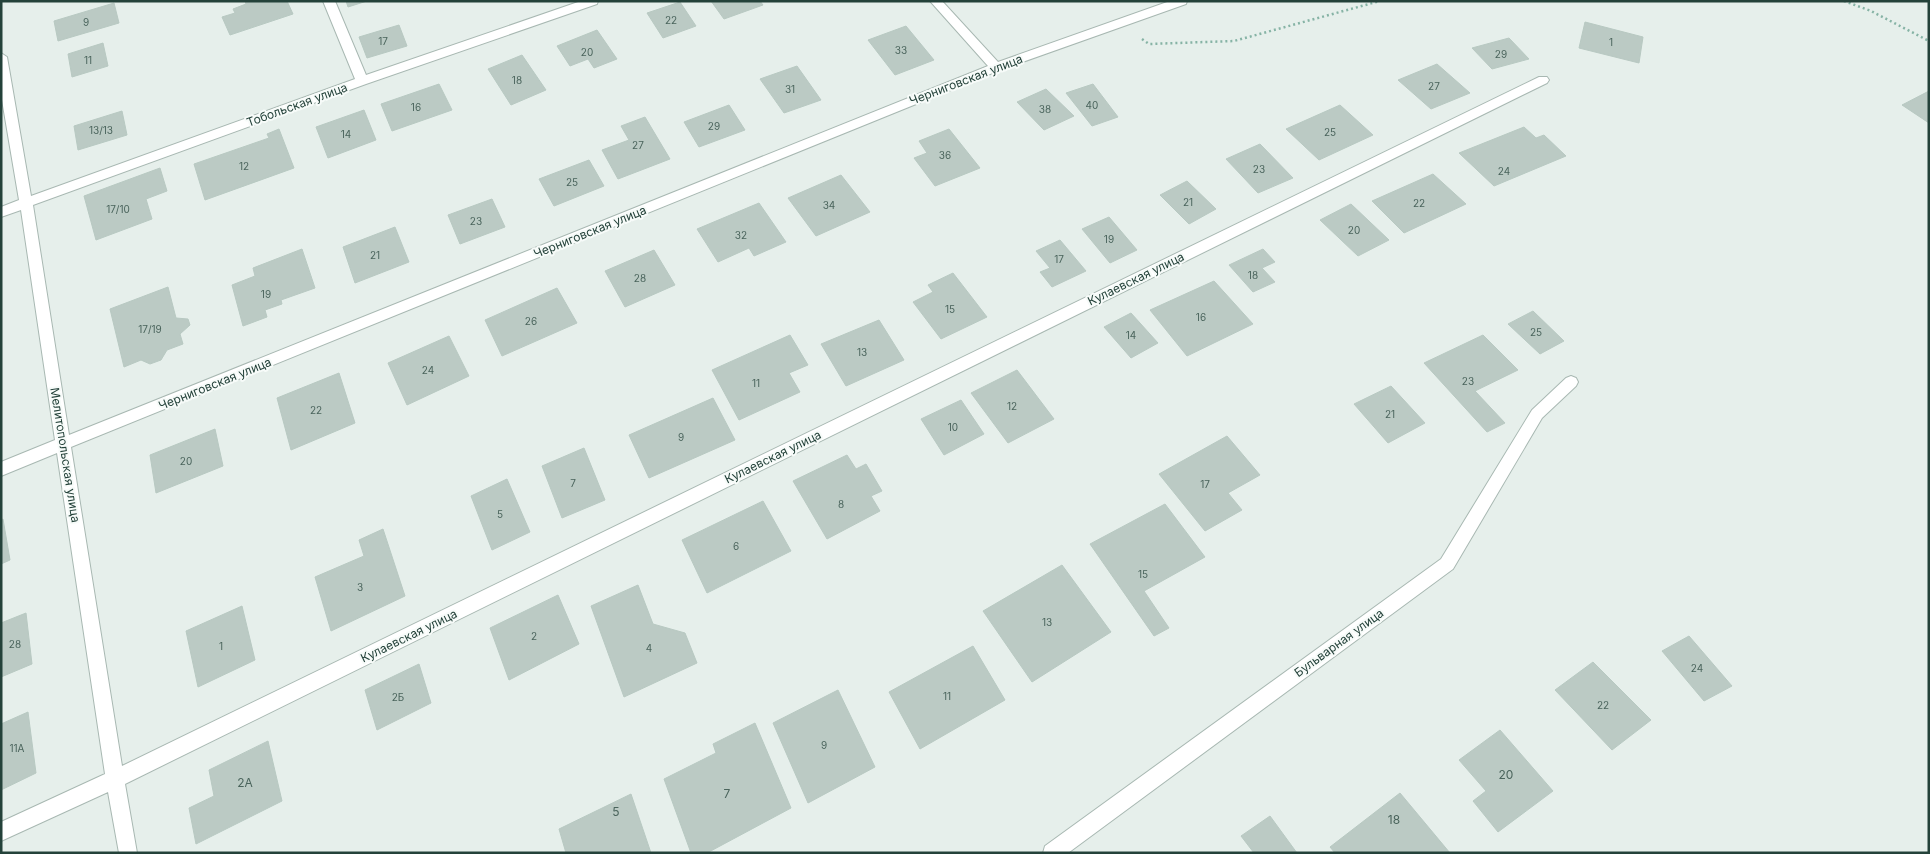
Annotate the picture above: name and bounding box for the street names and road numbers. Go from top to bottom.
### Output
street label: Черниговская улица [907,51,1025,108]
street label: Тобольская улица [244,79,349,130]
street label: Черниговская улица [531,202,648,261]
street label: Кулаевская улица [1085,249,1186,308]
street label: Черниговская улица [156,354,273,413]
street label: Мелитопольская улица [47,386,84,524]
street label: Кулаевская улица [722,427,823,486]
street label: Бульварная улица [1291,605,1386,680]
street label: Кулаевская улица [358,606,459,665]

